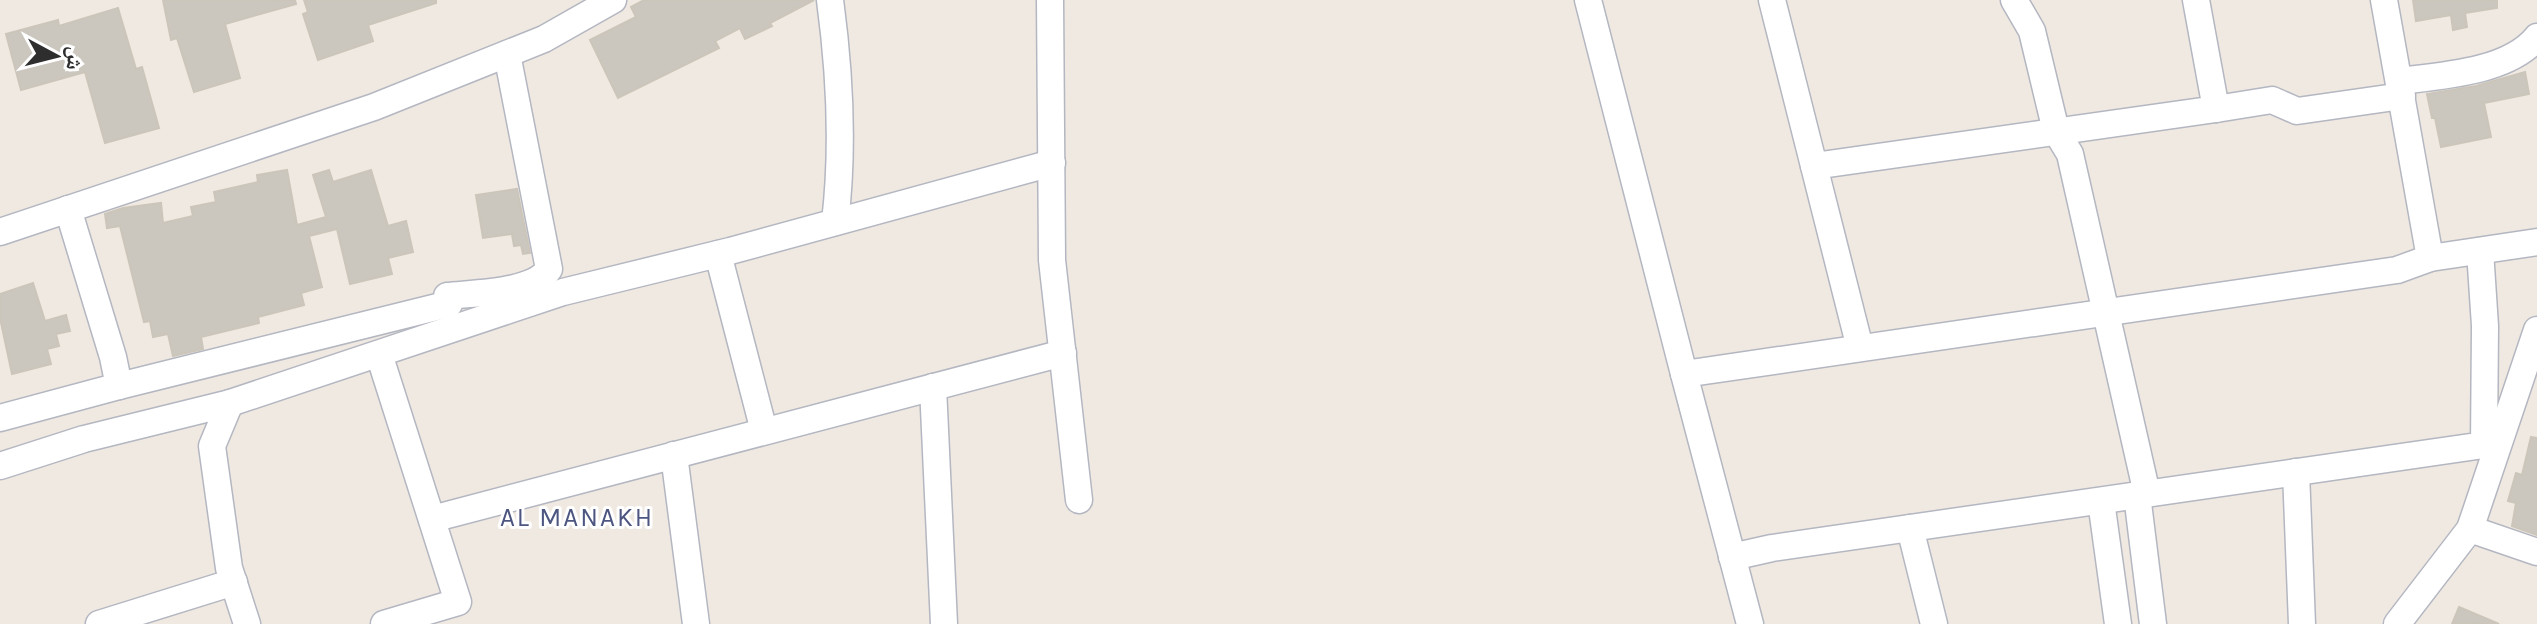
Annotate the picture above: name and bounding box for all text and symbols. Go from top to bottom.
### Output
north arrow [16,16,96,96]
text: ش [61,45,89,71]
district label: AL MANAKH [500,502,654,533]

